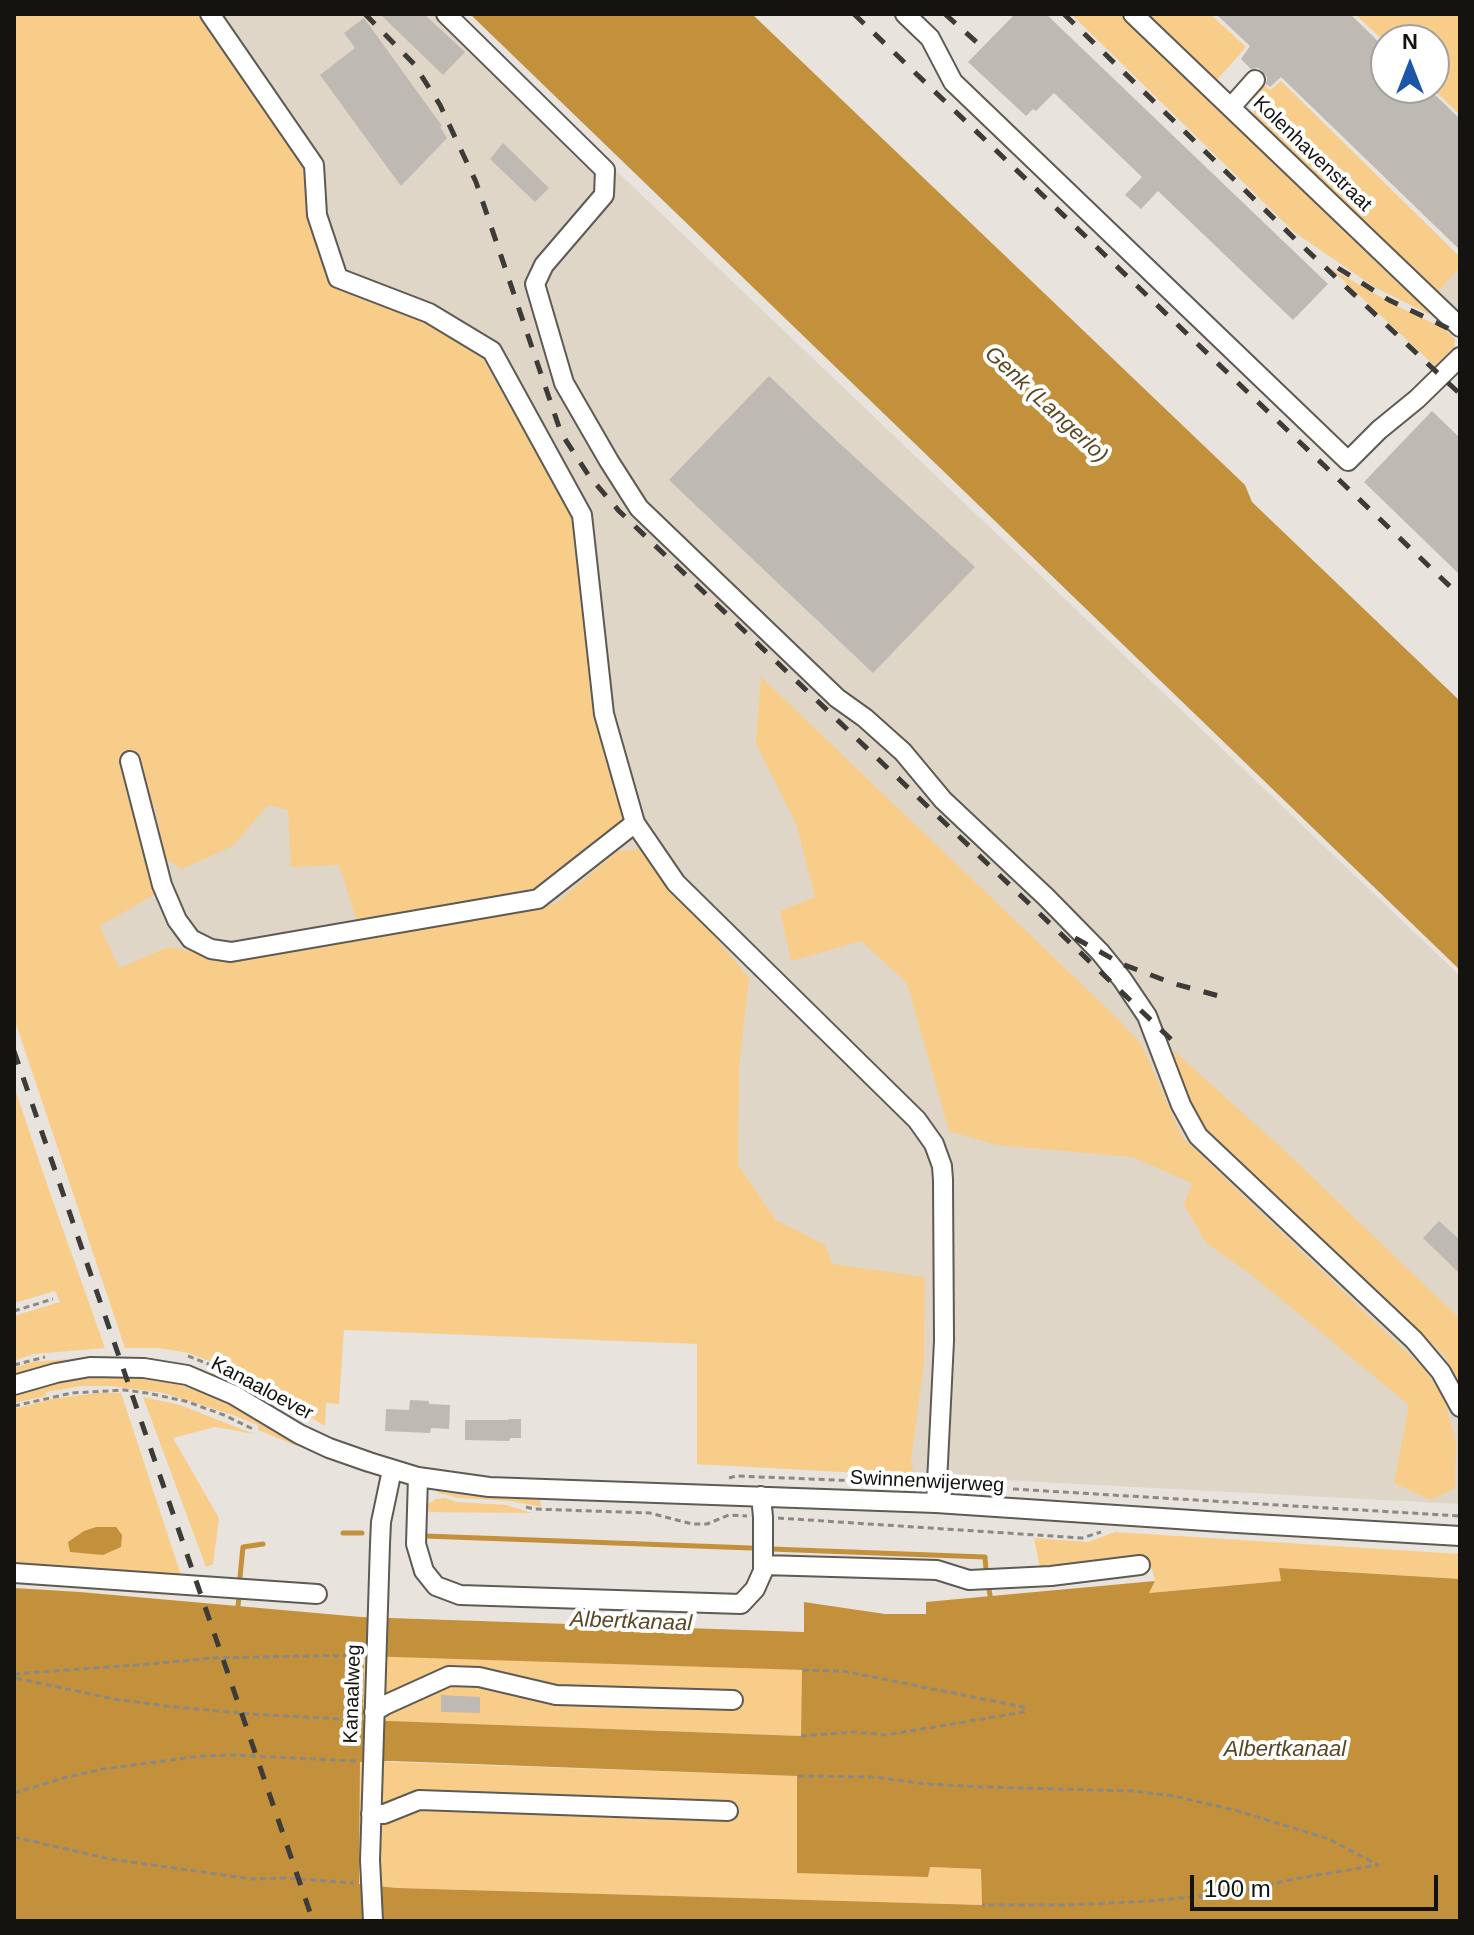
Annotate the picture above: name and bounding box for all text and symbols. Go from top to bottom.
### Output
north arrow [1370,24,1450,104]
text: N [1402,29,1418,54]
street label: Kolenhavenstraat [1248,91,1376,217]
water label: Genk (Langerlo) [979,341,1113,469]
street label: Kanaaloever [207,1352,317,1426]
street label: Swinnenwijerweg [849,1466,1005,1498]
water label: Albertkanaal [569,1607,693,1637]
street label: Kanaalweg [339,1644,367,1744]
water label: Albertkanaal [1224,1737,1346,1763]
scale bar [1194,1859,1442,1909]
text: 100 m [1204,1875,1271,1902]

